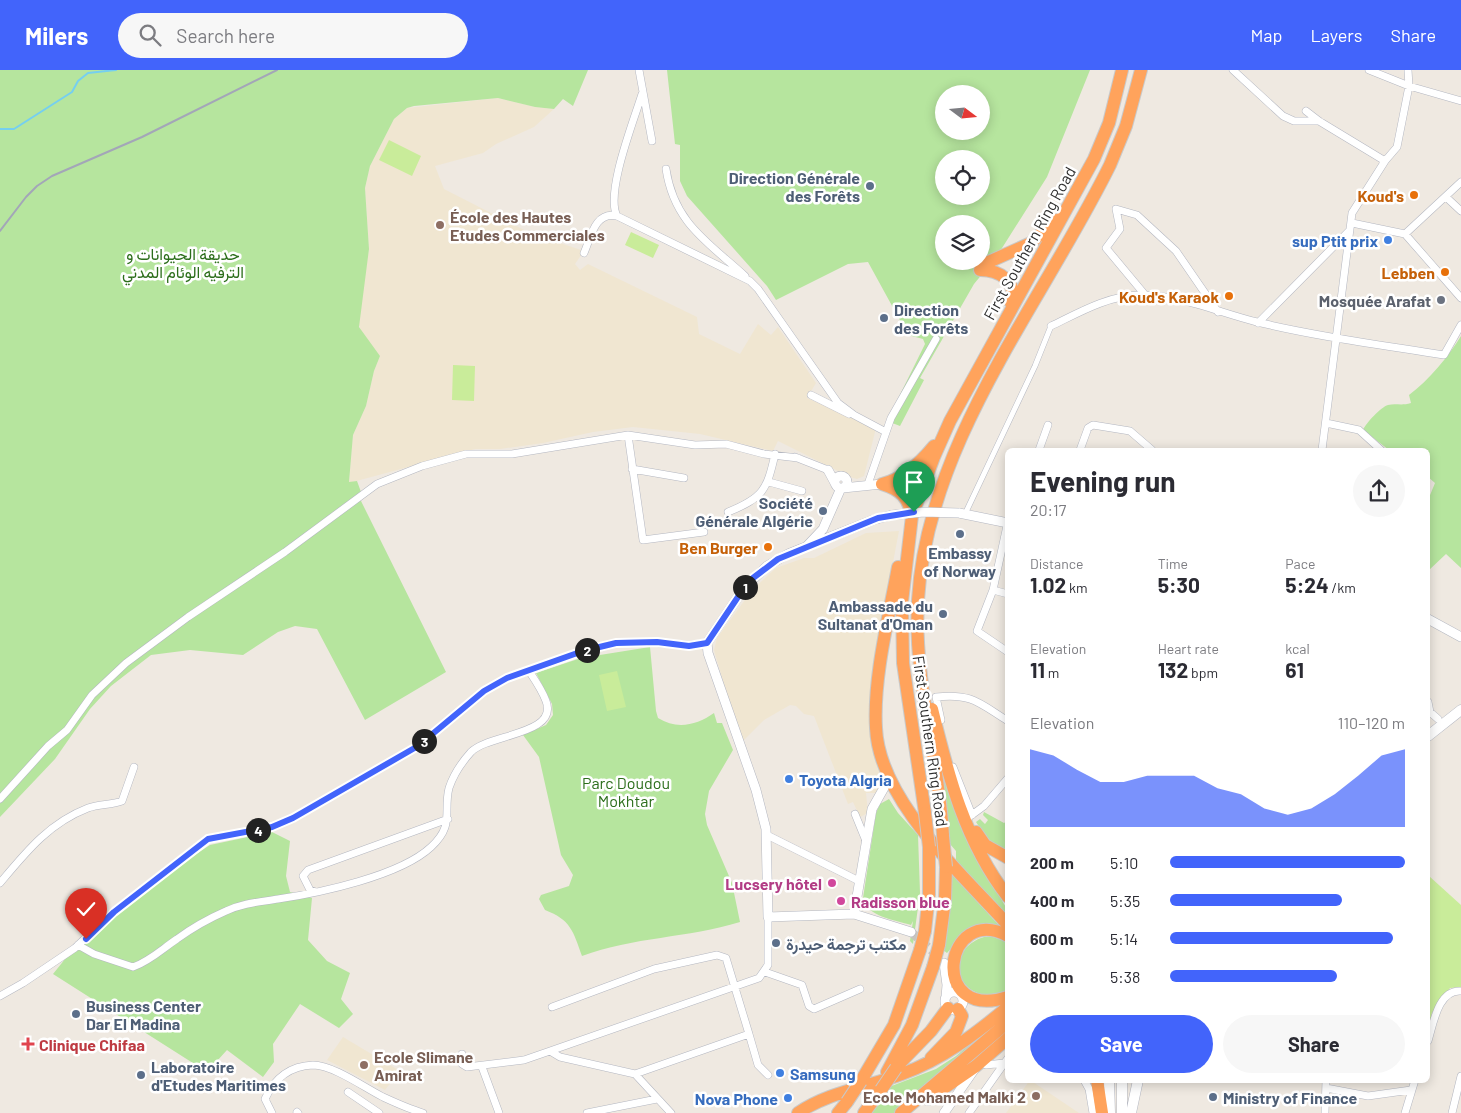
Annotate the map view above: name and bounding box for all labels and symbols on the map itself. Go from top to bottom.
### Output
north arrow [935,85,990,140]
street label: First Southern Ring Road [979,163,1079,323]
place label: Direction Générale des Forêts [729,168,860,205]
marker: Direction Générale des Forêts [864,180,876,192]
place label: Koud's [1358,186,1404,205]
marker: Koud's [1408,189,1420,201]
place label: École des Hautes Etudes Commerciales [450,207,605,244]
marker: École des Hautes Etudes Commerciales [434,219,446,231]
place label: sup Ptit prix [1292,231,1378,250]
marker: sup Ptit prix [1382,234,1394,246]
park label: حديقة الحيوانات و الترفيه الوئام المدني [122,244,244,286]
place label: Lebben [1382,263,1435,282]
marker: Lebben [1439,266,1451,278]
place label: Koud's Karaok [1119,287,1219,306]
marker: Koud's Karaok [1223,290,1235,302]
place label: Mosquée Arafat [1319,291,1431,310]
marker: Mosquée Arafat [1435,294,1447,306]
place label: Direction des Forêts [894,300,968,337]
marker: Direction des Forêts [878,312,890,324]
pin [893,461,935,512]
place label: Société Générale Algérie [696,493,813,530]
marker: Société Générale Algérie [817,505,829,517]
marker: Embassy of Norway [954,528,966,540]
place label: Ben Burger [679,538,758,557]
marker: Ben Burger [762,541,774,553]
place label: Embassy of Norway [924,543,996,580]
pin: 1 [732,574,758,600]
place label: Ambassade du Sultanat d'Oman [818,596,933,633]
marker: Ambassade du Sultanat d'Oman [937,608,949,620]
pin: 2 [574,638,600,662]
street label: First Southern Ring Road [910,654,952,828]
pin: 3 [412,728,436,754]
place label: Toyota Algria [799,770,892,789]
park label: Parc Doudou Mokhtar [582,773,670,810]
marker: Toyota Algria [783,773,795,785]
pin: 4 [246,818,270,842]
place label: Lucsery hôtel [725,874,822,893]
marker: Lucsery hôtel [826,877,838,889]
pin [65,888,107,939]
place label: Radisson blue [851,892,950,911]
marker: Radisson blue [835,895,847,907]
place label: مكتب ترجمة حيدرة [786,934,907,955]
marker: مكتب ترجمة حيدرة [770,937,782,949]
place label: Business Center Dar El Madina [86,996,201,1033]
marker: Business Center Dar El Madina [70,1008,82,1020]
place label: Clinique Chifaa [39,1035,145,1054]
marker: Clinique Chifaa [21,1037,35,1051]
place label: Ecole Slimane Amirat [374,1047,474,1084]
place label: Laboratoire d'Etudes Maritimes [151,1057,286,1094]
marker: Ecole Slimane Amirat [358,1059,370,1071]
place label: Samsung [790,1064,856,1083]
marker: Samsung [774,1067,786,1079]
marker: Laboratoire d'Etudes Maritimes [135,1069,147,1081]
place label: Ecole Mohamed Malki 2 [863,1087,1026,1106]
place label: Ministry of Finance [1223,1088,1358,1107]
place label: Nova Phone [695,1089,778,1108]
marker: Ecole Mohamed Malki 2 [1030,1090,1042,1102]
marker: Ministry of Finance [1207,1091,1219,1103]
marker: Nova Phone [782,1092,794,1104]

